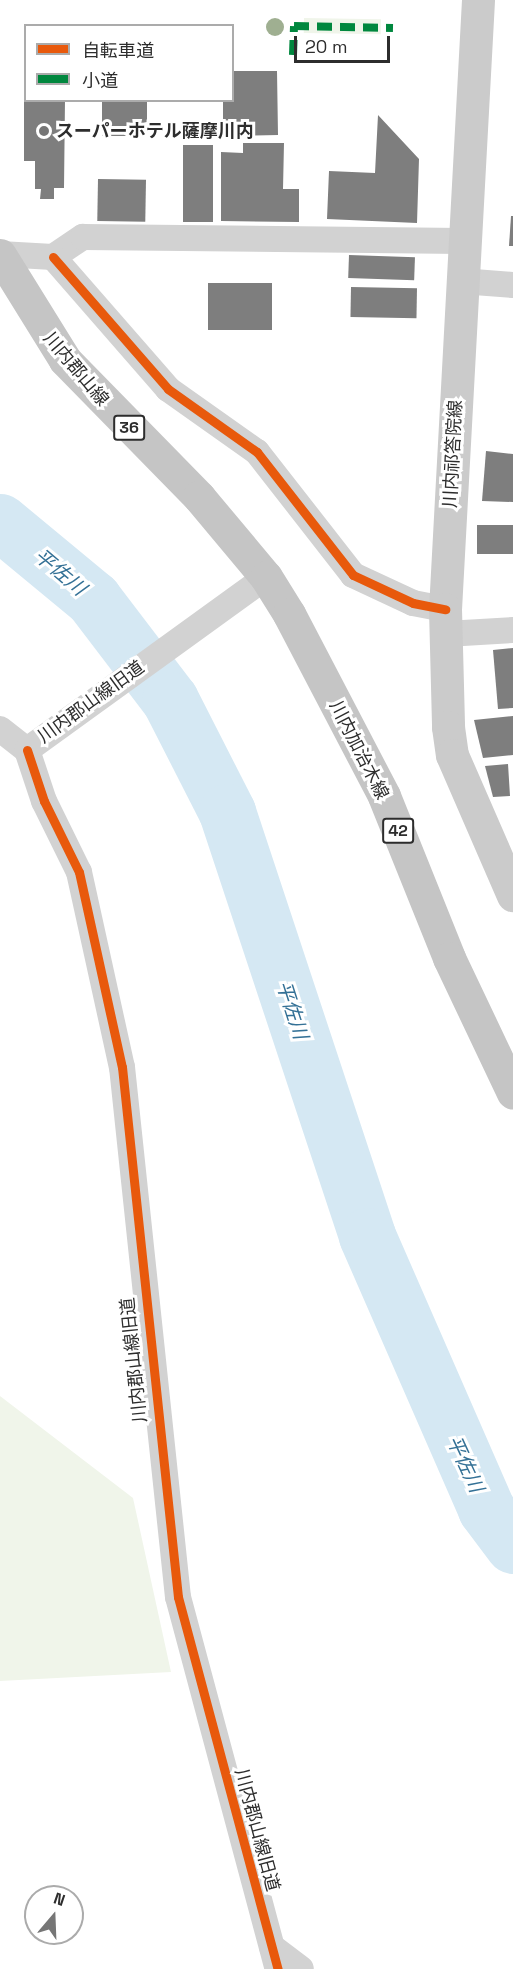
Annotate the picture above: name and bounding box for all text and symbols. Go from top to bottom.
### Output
legend [24,24,234,102]
scale bar [297,24,393,62]
text: 20 m [305,35,348,58]
text: 自転車道 [82,39,154,62]
text: 小道 [82,69,118,92]
place label: スーパーホテル薩摩川内 [56,120,254,142]
marker: スーパーホテル薩摩川内 [37,124,51,138]
street label: 川内郡山線 [39,328,113,410]
street label: 川内祁答院線 [439,400,467,508]
road number: 36 [112,415,146,441]
water label: 平佐川 [29,544,91,600]
street label: 川内郡山線旧道 [34,656,148,748]
street label: 川内加治木線 [325,697,393,803]
road number: 42 [382,818,414,844]
water label: 平佐川 [271,978,313,1042]
street label: 川内郡山線旧道 [117,1296,151,1424]
water label: 平佐川 [441,1432,489,1496]
street label: 川内郡山線旧道 [230,1766,284,1894]
north arrow [24,1885,84,1945]
text: N [51,1888,68,1911]

